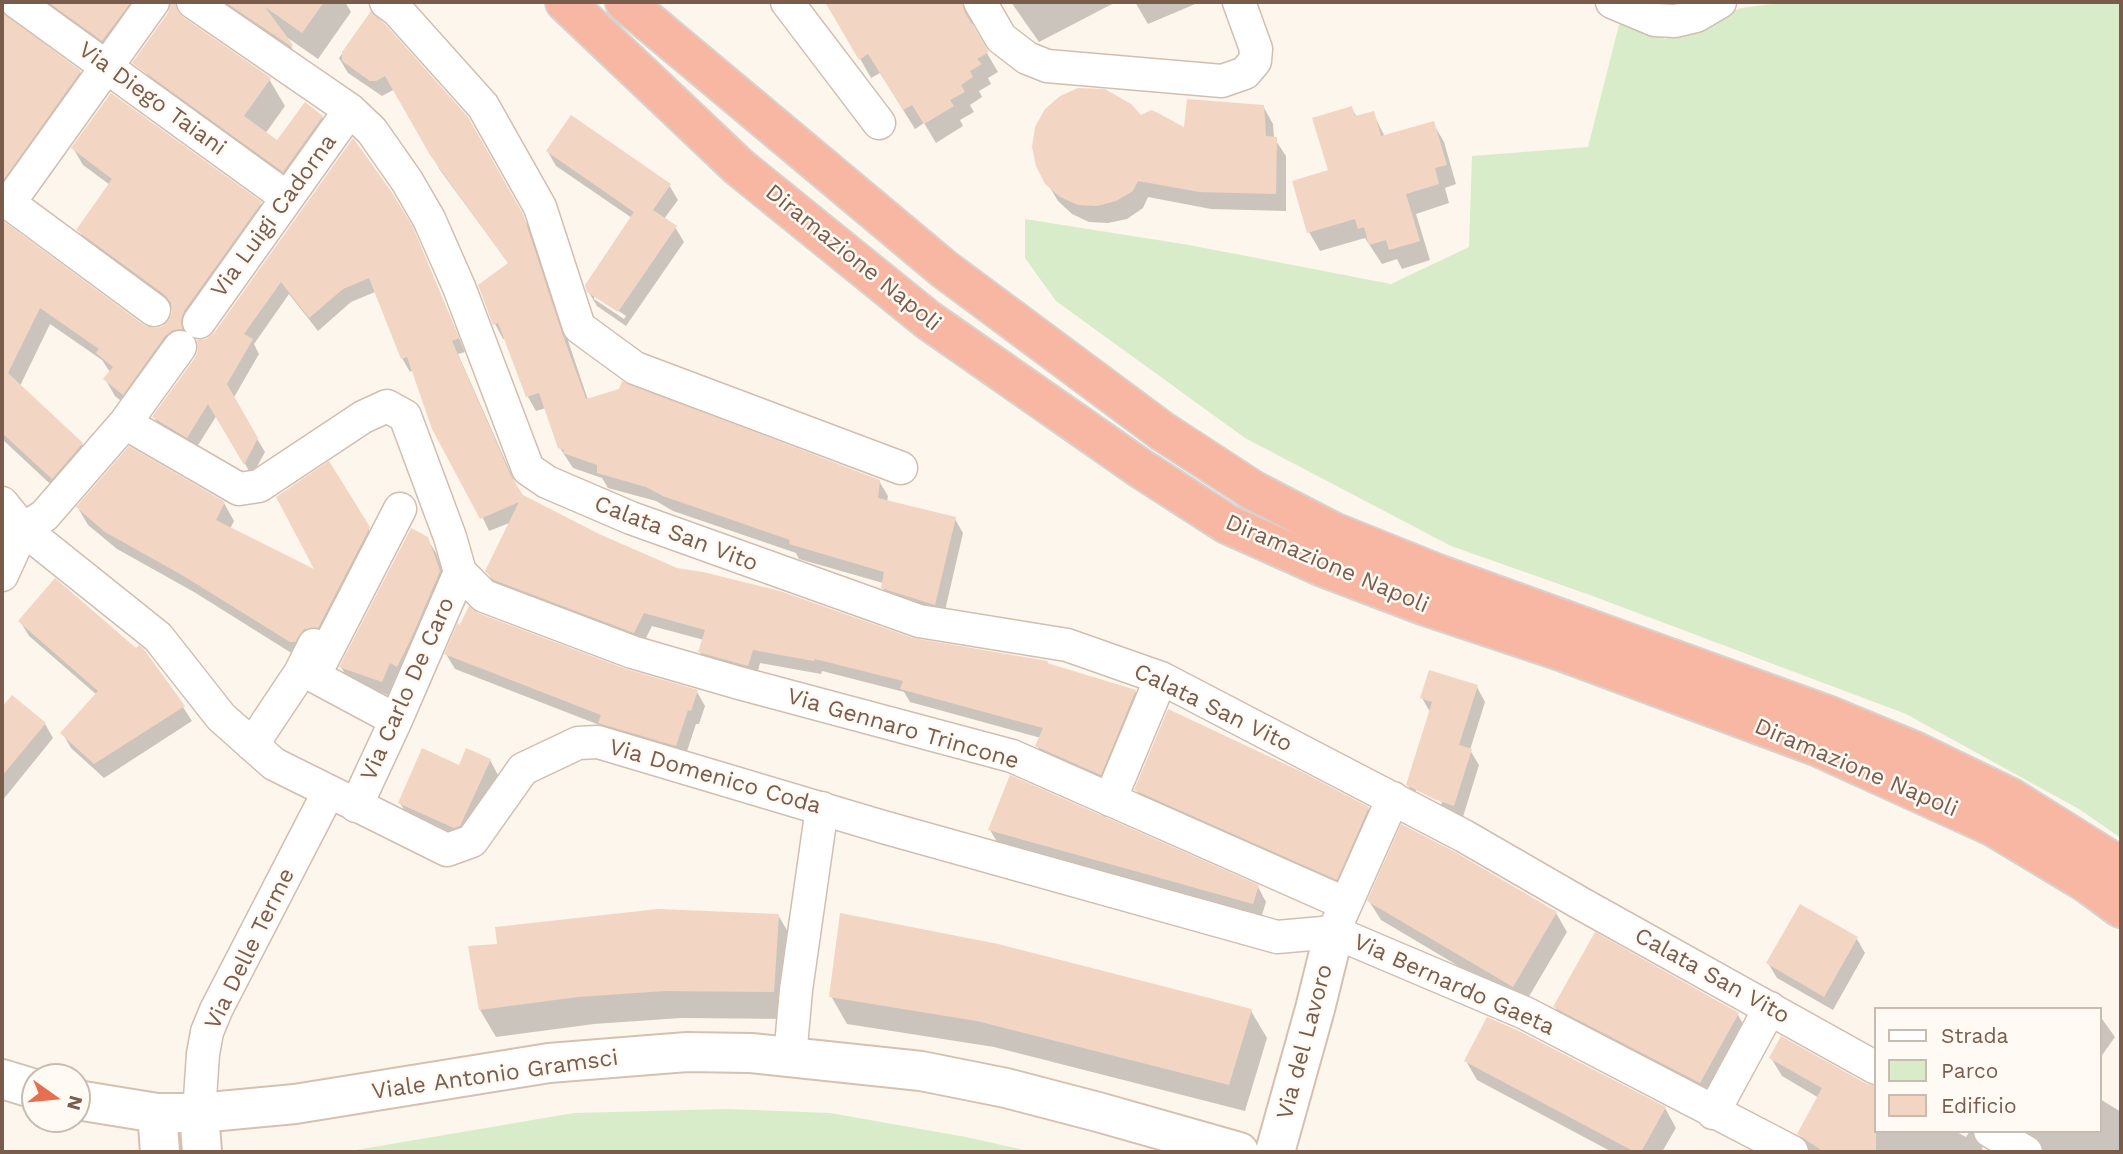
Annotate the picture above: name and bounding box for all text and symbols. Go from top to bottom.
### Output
street label: Via Diego Taiani [73,36,231,162]
street label: Via Luigi Cadorna [205,129,343,303]
street label: Diramazione Napoli [759,179,947,337]
street label: Calata San Vito [590,490,762,578]
street label: Diramazione Napoli [1221,509,1433,619]
street label: Via Carlo De Caro [355,593,461,785]
street label: Calata San Vito [1129,658,1297,758]
street label: Via Gennaro Trincone [784,683,1022,775]
street label: Diramazione Napoli [1750,713,1962,823]
street label: Via Domenico Coda [606,734,824,820]
street label: Via Delle Terme [199,864,301,1034]
street label: Calata San Vito [1630,922,1794,1030]
street label: Via Bernardo Gaeta [1349,928,1559,1042]
street label: Via del Lavoro [1271,961,1339,1123]
legend [1874,1007,2102,1133]
text: Strada [1941,1023,2008,1048]
street label: Viale Antonio Gramsci [370,1044,620,1106]
text: Parco [1941,1058,1998,1083]
north arrow [21,1063,91,1133]
text: N [62,1093,88,1113]
text: Edificio [1941,1093,2017,1118]

